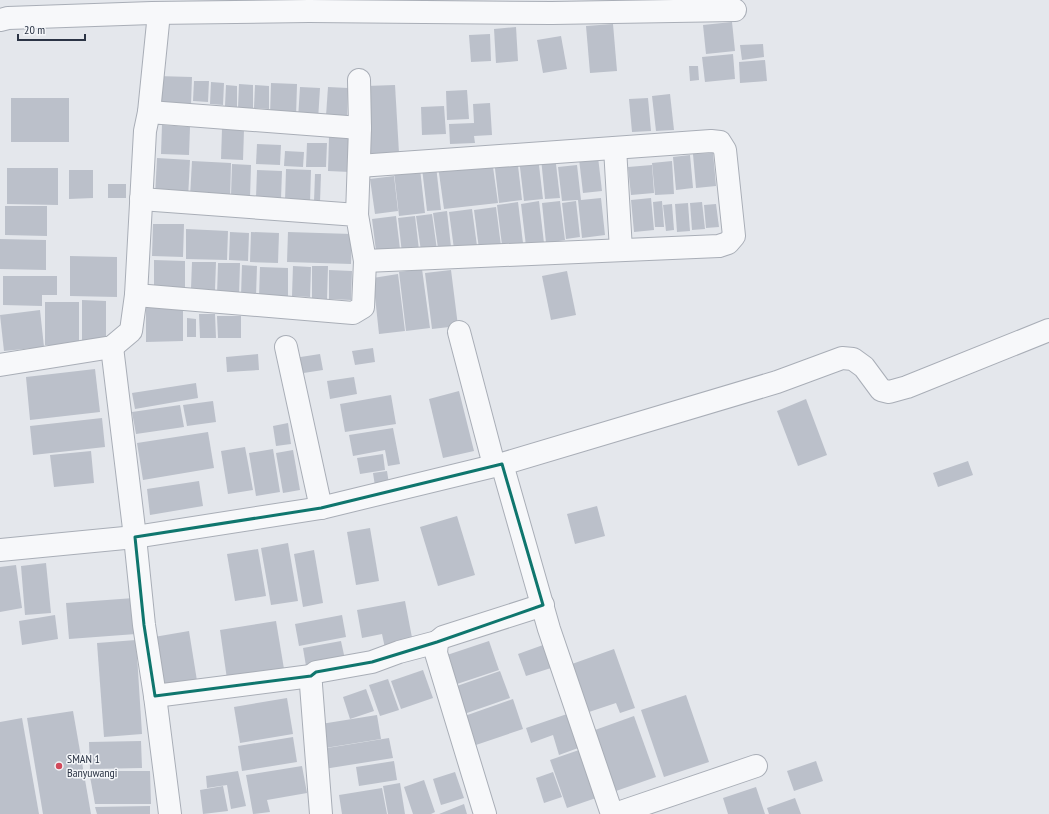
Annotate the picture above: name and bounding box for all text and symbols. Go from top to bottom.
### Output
scale bar [18,16,85,42]
text: 20 m [24,22,45,37]
place label: SMAN 1 Banyuwangi [67,751,117,780]
marker: SMAN 1 Banyuwangi [54,761,64,771]

